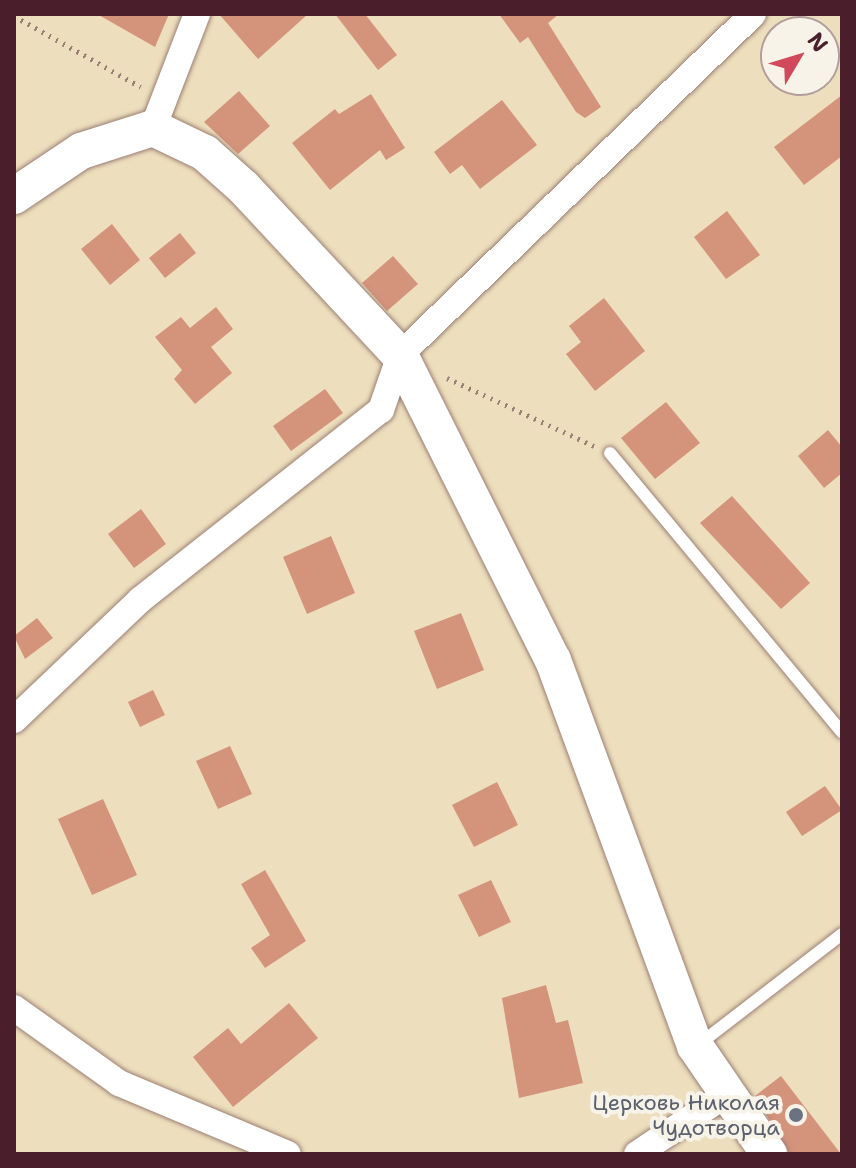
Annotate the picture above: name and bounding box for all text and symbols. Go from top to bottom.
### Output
north arrow [760,16,840,96]
text: N [801,26,835,58]
place label: Церковь Николая Чудотворца [592,1089,780,1140]
marker: Церковь Николая Чудотворца [787,1106,805,1124]

